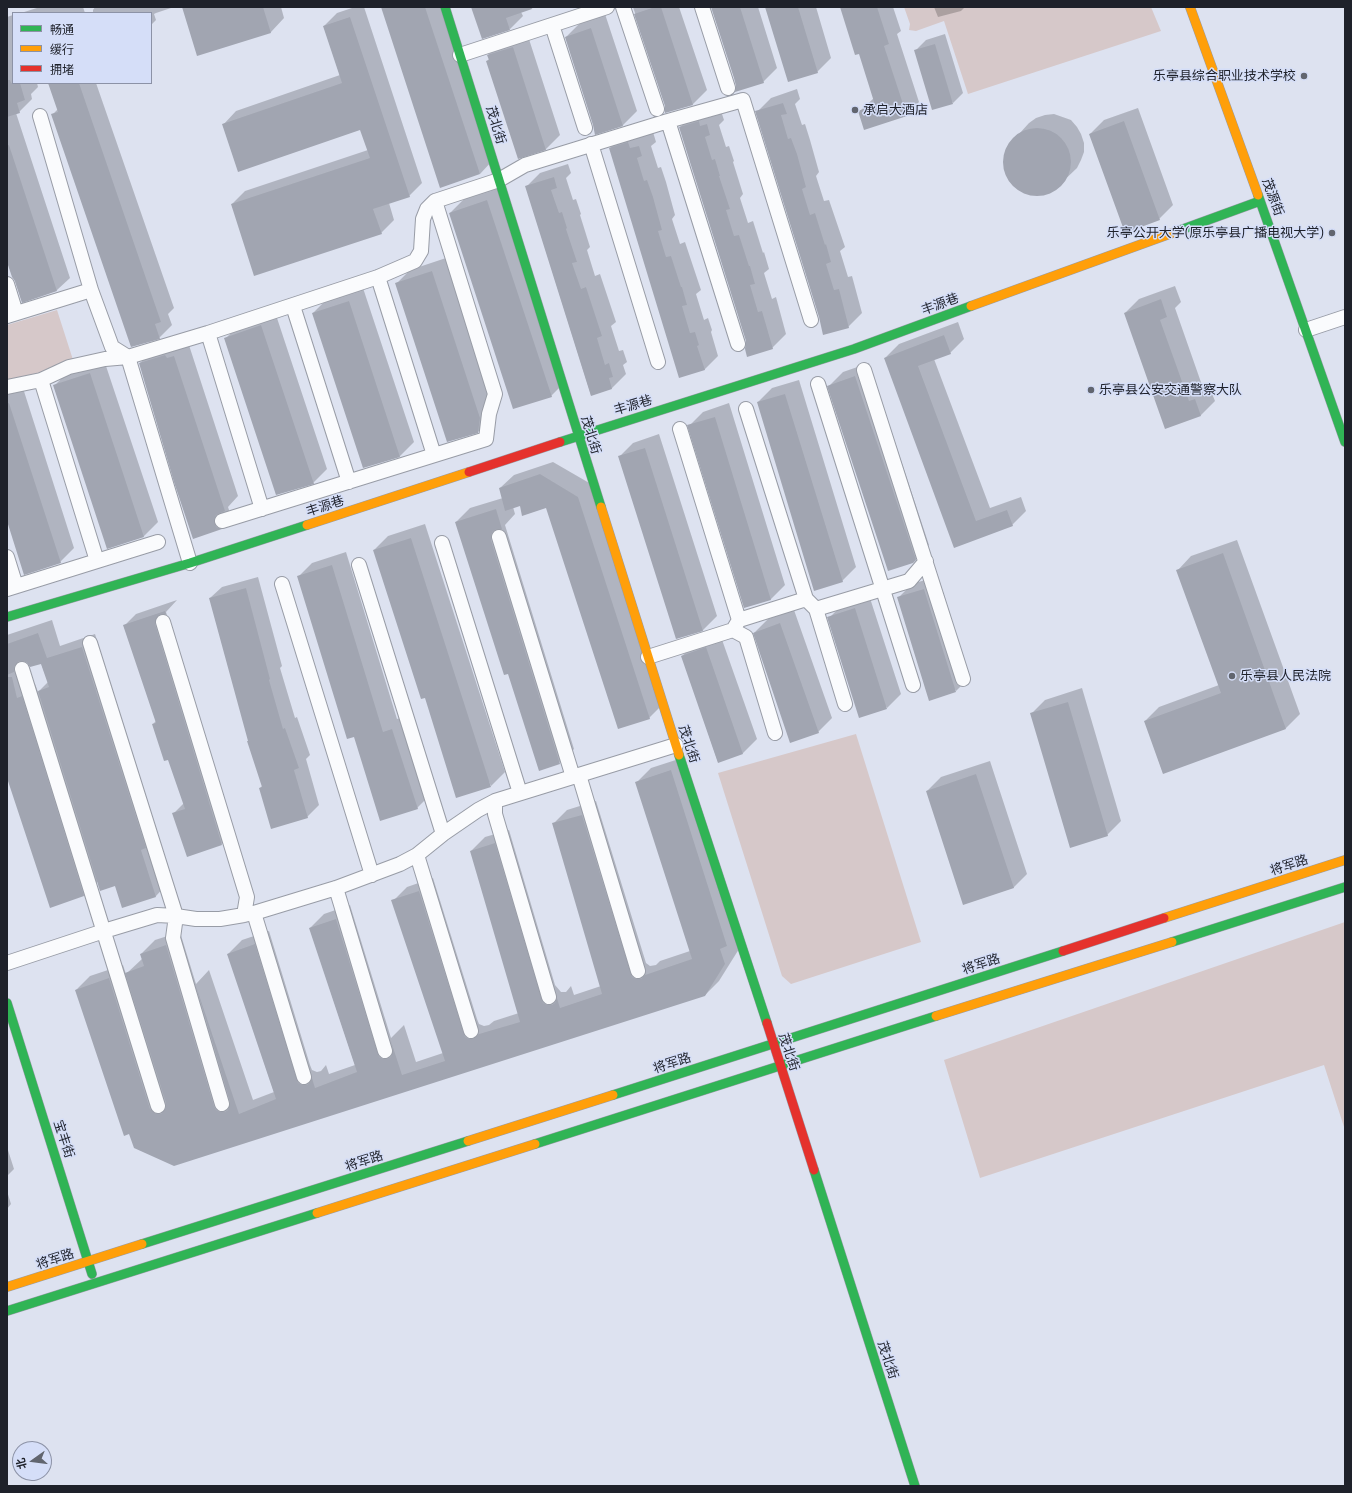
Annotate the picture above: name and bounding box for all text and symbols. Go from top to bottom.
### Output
legend [12,12,152,84]
text: 畅通 [50,22,74,36]
text: 缓行 [50,42,74,56]
text: 拥堵 [50,62,74,76]
place label: 乐亭县综合职业技术学校 [1153,68,1296,84]
marker: 乐亭县综合职业技术学校 [1299,71,1309,81]
place label: 承启大酒店 [863,102,928,118]
street label: 茂北街 [483,104,509,146]
marker: 承启大酒店 [850,105,860,115]
street label: 茂源街 [1259,176,1287,218]
place label: 乐亭公开大学(原乐亭县广播电视大学) [1107,225,1324,241]
marker: 乐亭公开大学(原乐亭县广播电视大学) [1327,228,1337,238]
street label: 丰源巷 [919,290,961,318]
place label: 乐亭县公安交通警察大队 [1099,382,1242,398]
marker: 乐亭县公安交通警察大队 [1086,385,1096,395]
street label: 丰源巷 [612,392,654,418]
street label: 茂北街 [578,414,604,456]
street label: 丰源巷 [304,493,346,519]
place label: 乐亭县人民法院 [1240,668,1331,684]
marker: 乐亭县人民法院 [1227,671,1237,681]
street label: 茂北街 [676,723,702,765]
street label: 将军路 [1268,852,1310,878]
street label: 将军路 [960,951,1002,977]
street label: 茂北街 [776,1031,802,1073]
street label: 将军路 [651,1050,693,1076]
street label: 宝丰街 [51,1118,77,1160]
street label: 将军路 [343,1148,385,1174]
street label: 将军路 [34,1246,76,1272]
street label: 茂北街 [875,1339,901,1381]
north arrow [12,1441,52,1481]
text: 北 [13,1457,28,1471]

